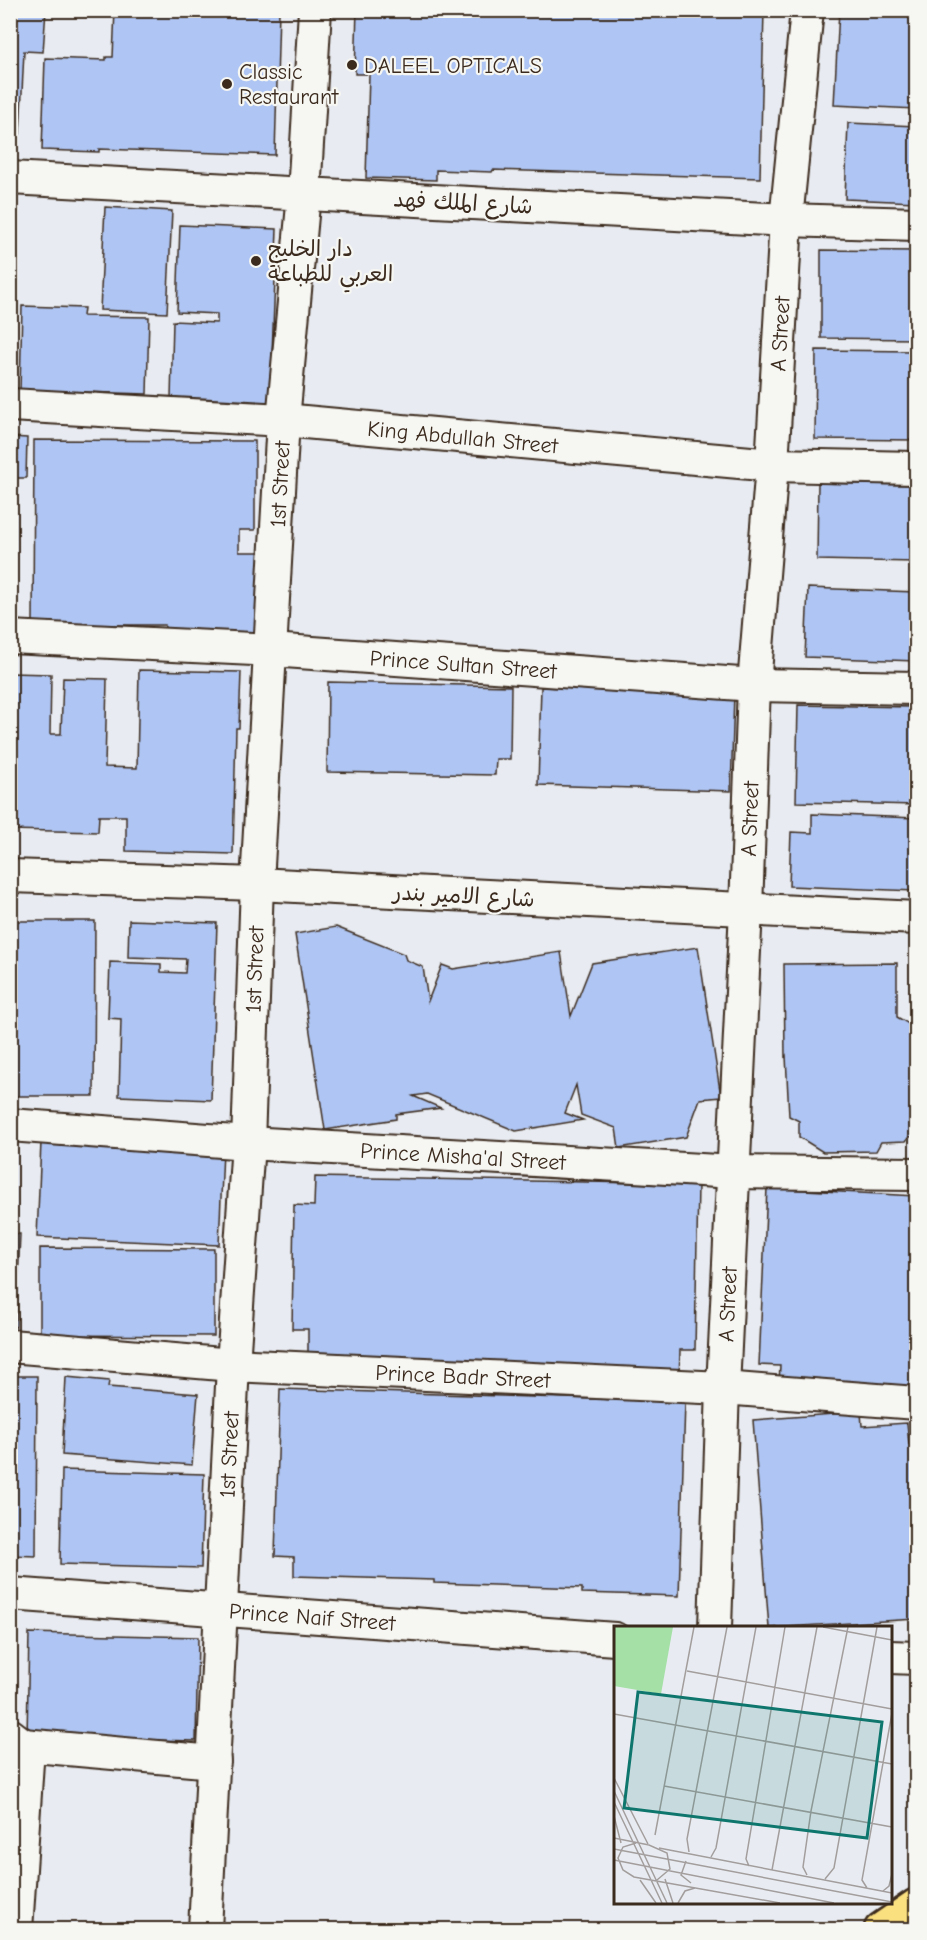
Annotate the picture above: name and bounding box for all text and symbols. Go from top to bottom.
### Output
place label: DALEEL OPTICALS [364,53,542,79]
marker: DALEEL OPTICALS [345,58,359,72]
place label: Classic Restaurant [239,59,339,110]
marker: Classic Restaurant [220,77,234,91]
street label: شارع الملك فهد [393,186,533,222]
place label: دار الخليج العربي للطباعة [268,236,393,293]
marker: دار الخليج العربي للطباعة [249,254,263,268]
street label: A Street [765,295,796,372]
street label: King Abdullah Street [366,416,560,459]
street label: 1st Street [265,439,296,528]
street label: Prince Sultan Street [369,645,558,685]
street label: A Street [736,780,765,857]
street label: شارع الامير بندر [390,879,535,915]
street label: 1st Street [241,925,270,1013]
street label: Prince Misha'al Street [359,1138,567,1176]
street label: A Street [713,1265,743,1343]
street label: Prince Badr Street [375,1360,552,1394]
street label: 1st Street [214,1410,245,1499]
street label: Prince Naif Street [228,1598,397,1637]
inset map [614,1626,891,1904]

